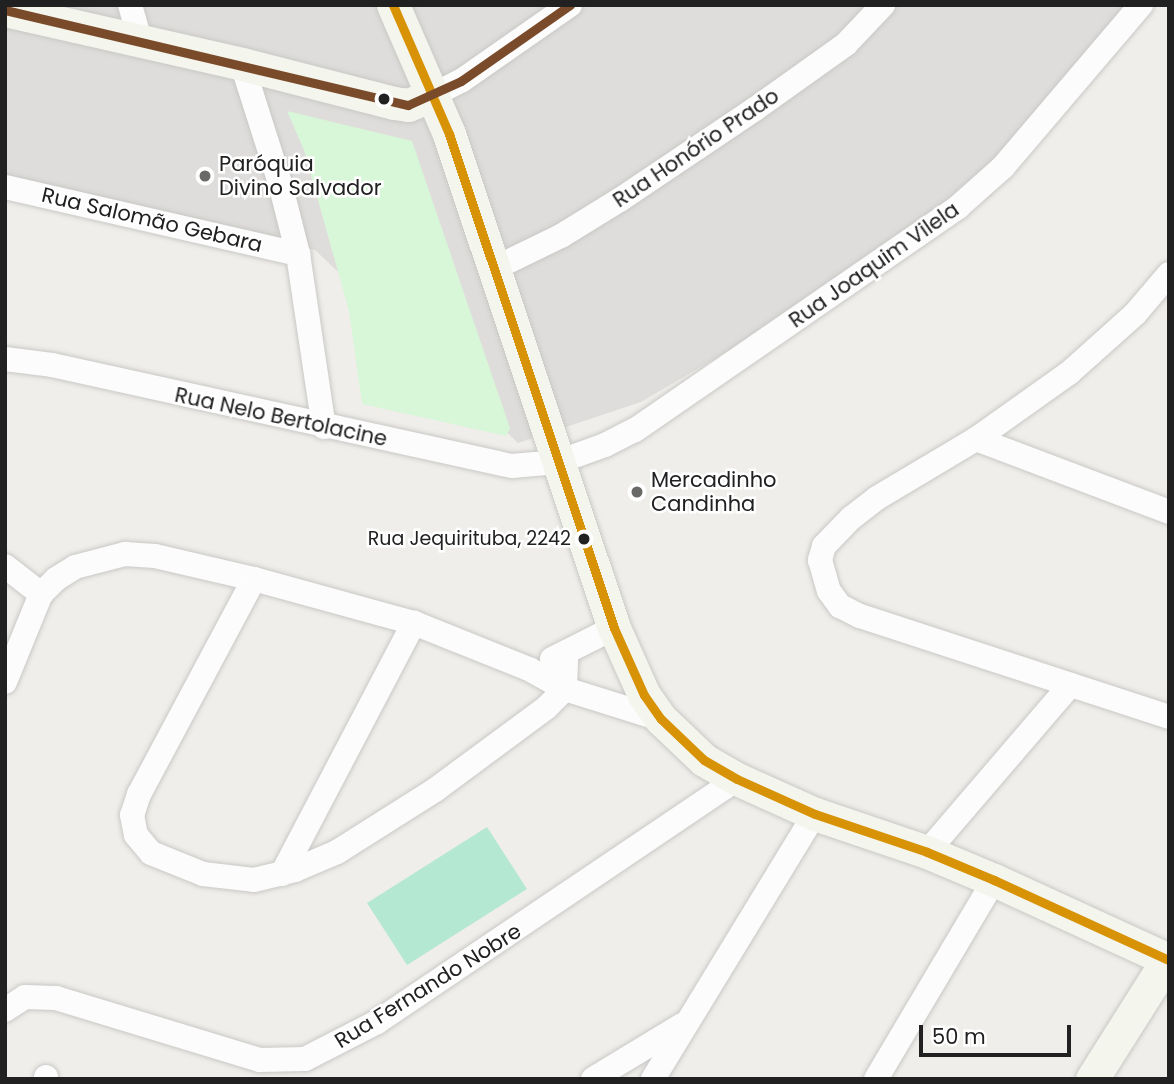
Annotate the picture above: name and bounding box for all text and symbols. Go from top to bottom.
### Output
street label: Rua Honório Prado [608,83,784,213]
unlabelled marker [377,92,391,106]
place label: Paróquia Divino Salvador [219,151,382,201]
marker: Paróquia Divino Salvador [197,168,213,184]
street label: Rua Salomão Gebara [39,182,265,258]
street label: Rua Joaquim Vilela [784,197,964,333]
street label: Rua Nelo Bertolacine [172,382,390,452]
place label: Mercadinho Candinha [651,467,777,517]
marker: Mercadinho Candinha [629,484,645,500]
place label: Rua Jequirituba, 2242 [368,528,571,550]
marker: Rua Jequirituba, 2242 [577,532,591,546]
street label: Rua Fernando Nobre [330,918,526,1054]
scale bar [922,1010,1074,1054]
text: 50 m [932,1022,986,1051]

